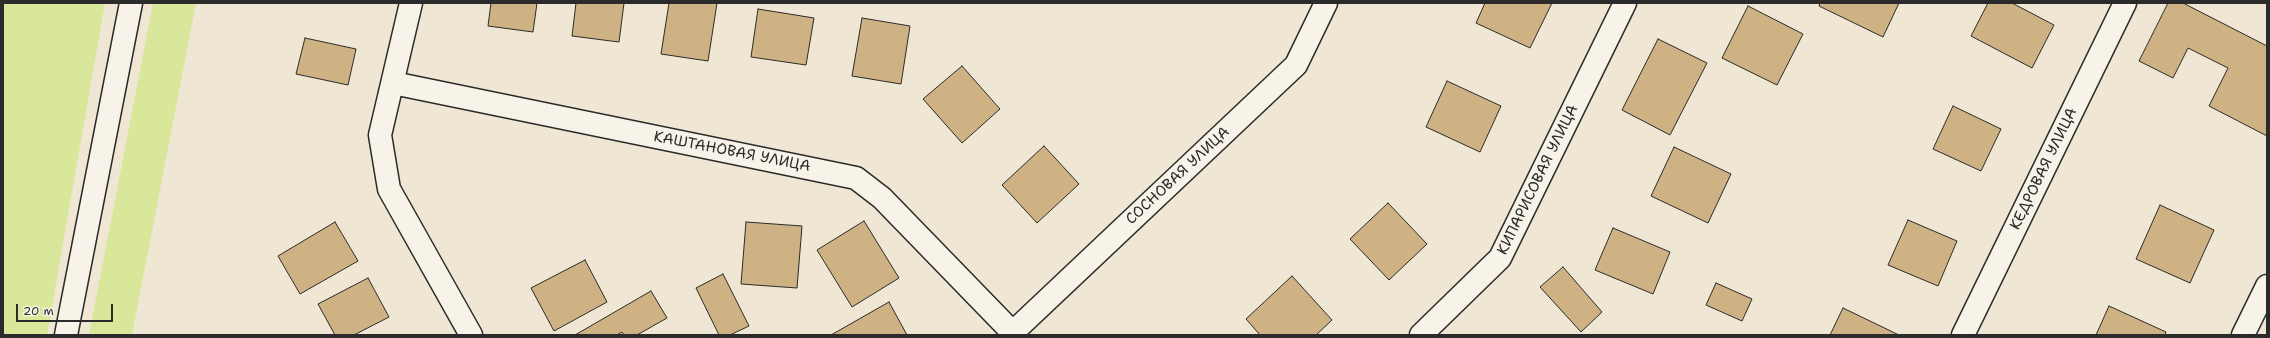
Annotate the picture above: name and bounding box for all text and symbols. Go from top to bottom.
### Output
street label: КИПАРИСОВАЯ УЛИЦА [1494,102,1582,258]
street label: КЕДРОВАЯ УЛИЦА [2007,105,2081,233]
street label: СОСНОВАЯ УЛИЦА [1122,123,1234,229]
street label: КАШТАНОВАЯ УЛИЦА [652,128,812,176]
scale bar [18,296,115,322]
text: 20 m [23,303,54,319]

